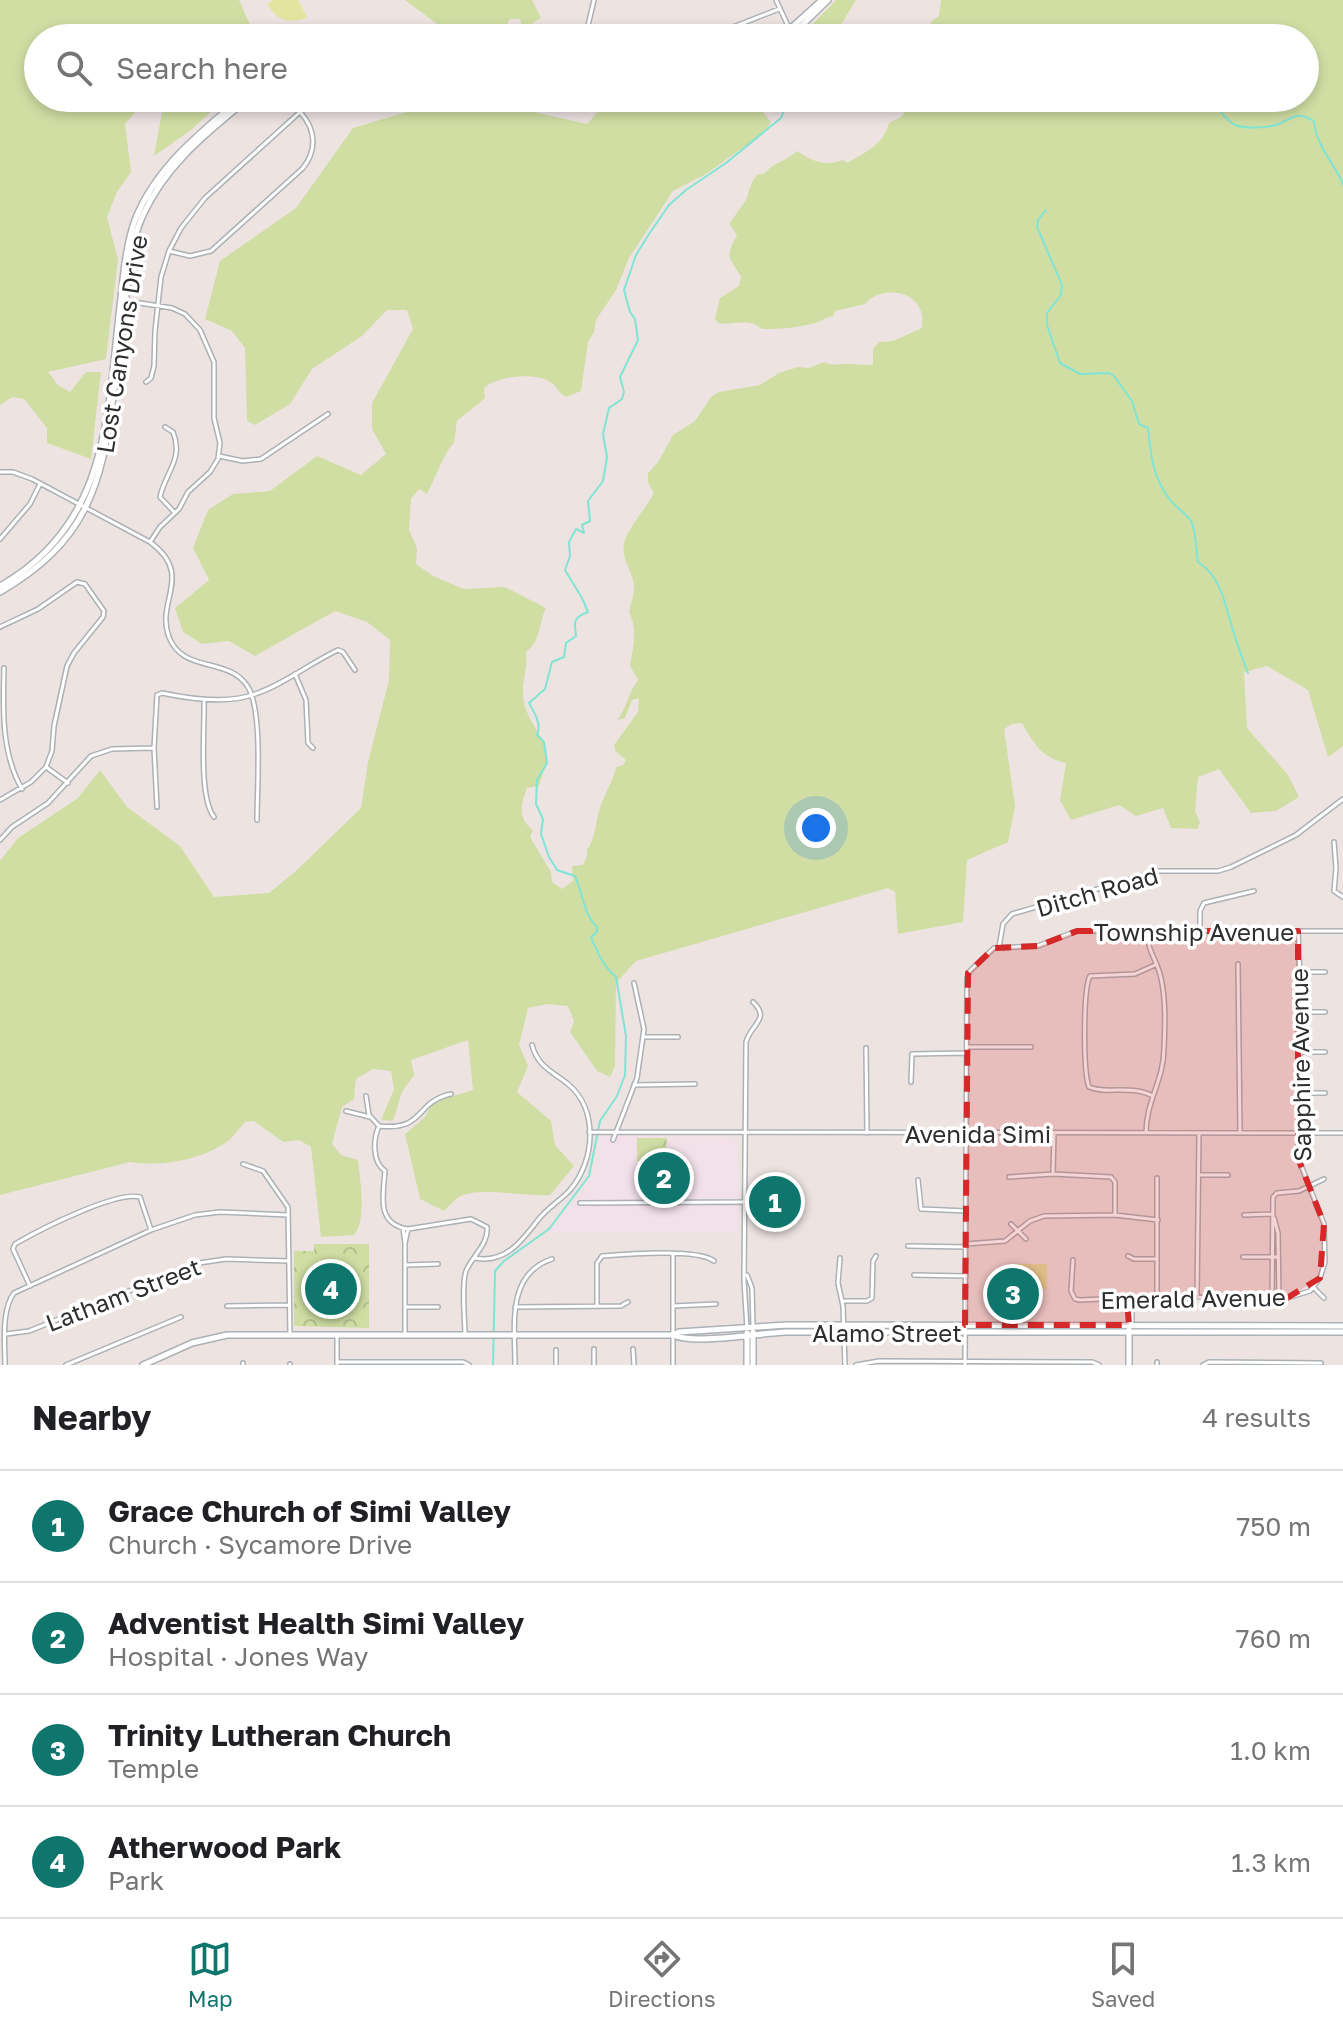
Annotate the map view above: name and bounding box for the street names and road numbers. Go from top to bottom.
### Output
street label: Lost Canyons Drive [89,233,153,455]
street label: Ditch Road [1033,860,1161,922]
street label: Township Avenue [1094,917,1294,946]
street label: Sapphire Avenue [1284,968,1316,1162]
street label: Avenida Simi [905,1119,1051,1148]
street label: Latham Street [42,1251,204,1337]
street label: Emerald Avenue [1100,1282,1286,1314]
street label: Alamo Street [812,1318,962,1347]

